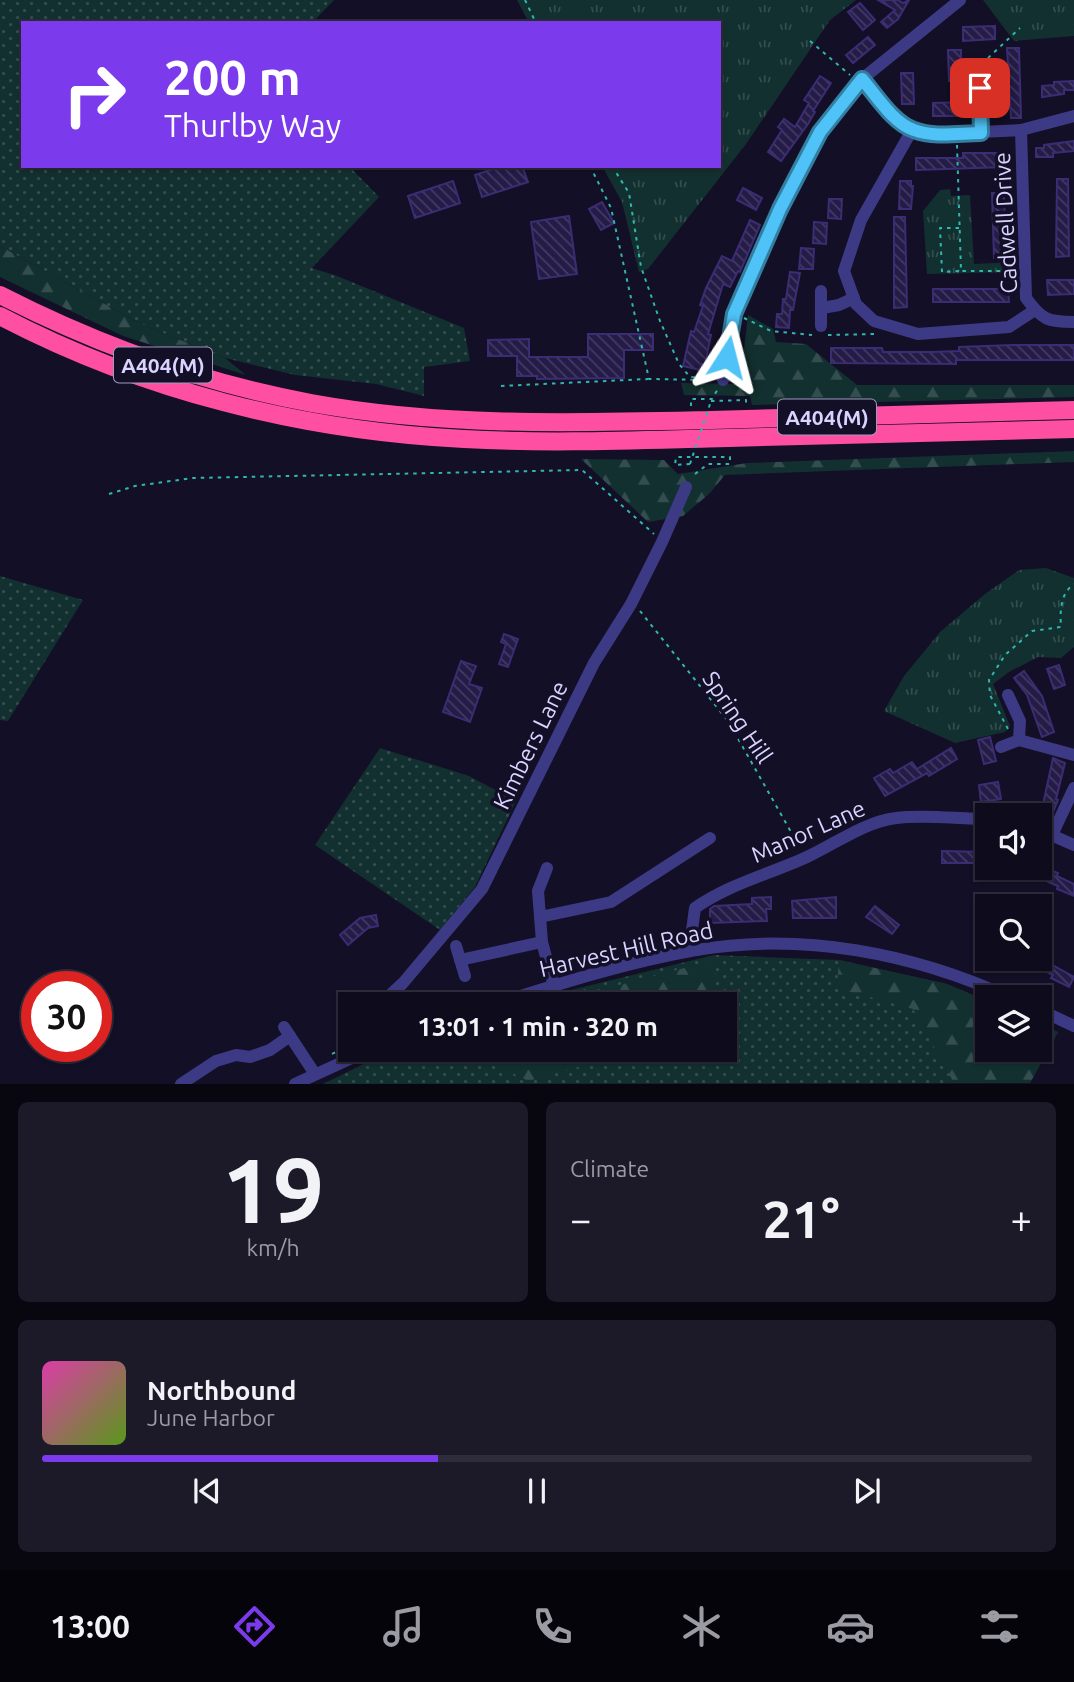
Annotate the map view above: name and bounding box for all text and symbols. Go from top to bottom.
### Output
icon: right [49,49,140,140]
text: 200 m [164,49,301,104]
pin [950,58,1010,118]
icon: arrive [961,69,999,107]
text: Thurlby Way [164,107,341,143]
street label: Cadwell Drive [989,152,1021,294]
position arrow [690,320,764,394]
road number: A404(M) [114,348,212,382]
road number: A404(M) [778,400,876,434]
street label: Spring Hill [698,666,778,768]
street label: Kimbers Lane [488,677,572,813]
street label: Manor Lane [747,795,869,867]
map controls [975,803,1052,1062]
button: sound [975,803,1052,880]
button: search [975,894,1052,971]
street label: Harvest Hill Road [537,917,715,981]
speed limit sign: 30 [21,971,112,1062]
button: layers [975,985,1052,1062]
text: 13:01 · 1 min · 320 m [417,1012,658,1041]
text: 19 [222,1138,324,1240]
text: Climate [570,1156,649,1181]
text: 21° [762,1190,840,1248]
text: − [570,1198,591,1240]
text: + [1011,1198,1032,1240]
text: km/h [246,1235,300,1260]
text: Northbound [147,1376,296,1405]
text: June Harbor [147,1405,275,1430]
icon: previous [188,1472,226,1510]
icon: pause [518,1472,556,1510]
icon: next [848,1472,886,1510]
icon: directions [230,1602,279,1651]
icon: music [379,1602,428,1651]
icon: phone [528,1602,577,1651]
icon: climate [677,1602,726,1651]
icon: car [826,1602,875,1651]
icon: filters [975,1602,1024,1651]
text: 13:00 [50,1608,130,1644]

